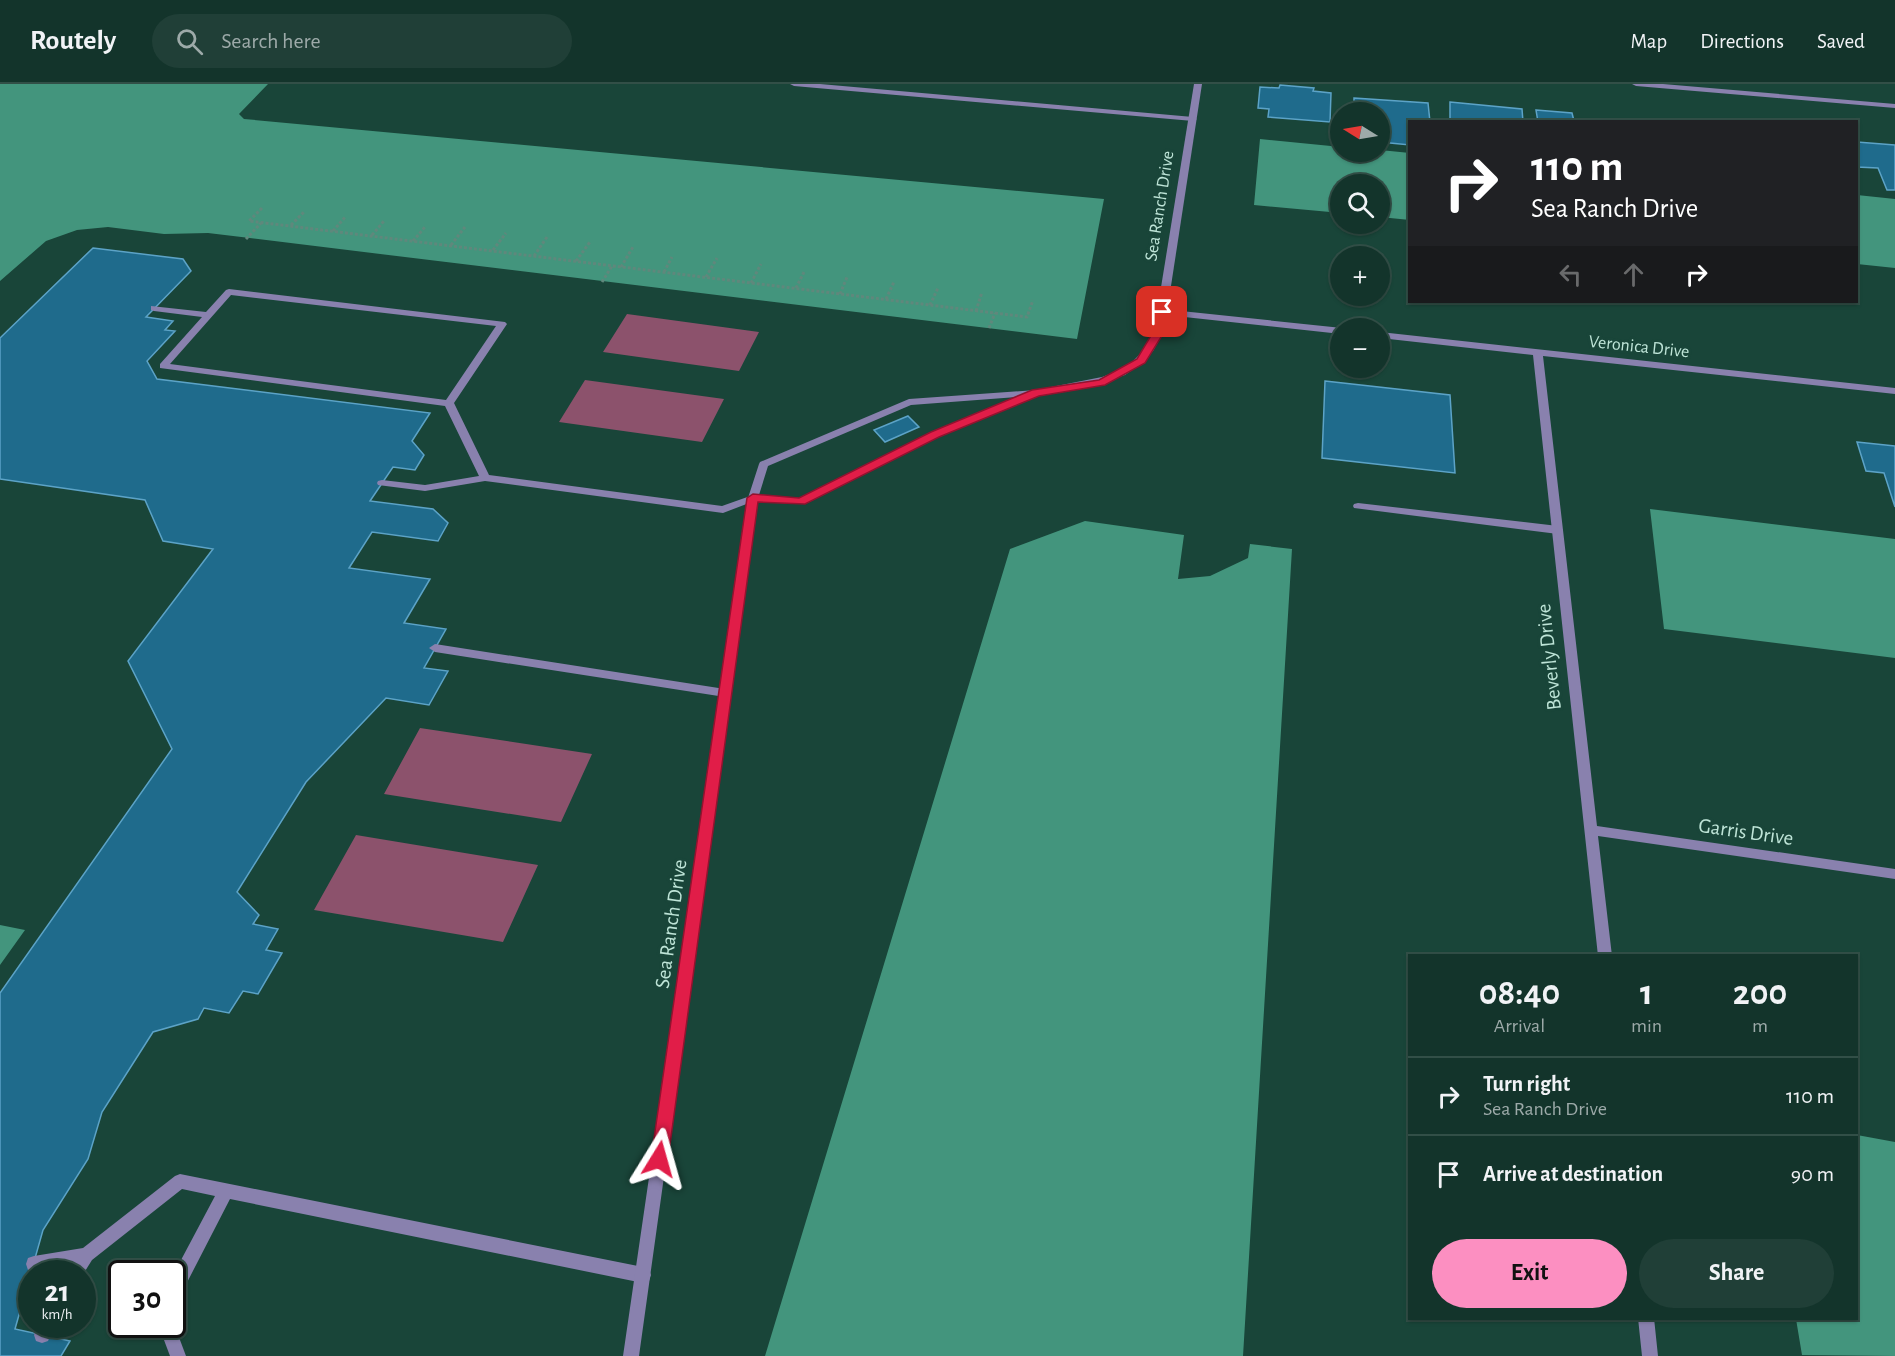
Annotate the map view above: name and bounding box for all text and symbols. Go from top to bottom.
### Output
search box [152,14,572,68]
icon: search [173,25,206,58]
text: Routely [30,27,116,55]
text: Search here [221,30,321,52]
text: Map [1631,31,1667,52]
text: Directions [1700,31,1784,52]
text: Saved [1817,31,1865,52]
north arrow [1330,102,1390,162]
map controls [1330,102,1390,378]
icon: right [1432,144,1510,222]
text: 110 m [1531,146,1623,188]
street label: Sea Ranch Drive [1142,150,1178,262]
button: search [1330,174,1390,234]
text: Sea Ranch Drive [1531,195,1698,222]
button: + [1330,246,1390,306]
icon: left [1554,258,1587,291]
icon: ahead [1617,258,1650,291]
icon: right [1680,258,1713,291]
pin [1136,286,1187,337]
icon: arrive [1145,295,1178,328]
button: − [1330,318,1390,378]
street label: Veronica Drive [1588,333,1690,361]
street label: Beverly Drive [1533,603,1565,711]
street label: Garris Drive [1697,815,1795,849]
street label: Sea Ranch Drive [652,858,690,990]
text: 08:40 [1479,975,1560,1011]
text: 1 [1640,975,1653,1011]
text: 200 [1733,975,1787,1011]
text: Arrival [1494,1016,1545,1036]
text: min [1631,1016,1662,1036]
text: m [1752,1016,1768,1036]
text: Turn right [1483,1073,1570,1095]
icon: right [1432,1080,1465,1113]
text: 110 m [1786,1085,1834,1107]
text: Sea Ranch Drive [1483,1099,1607,1119]
position arrow [627,1127,691,1191]
icon: arrive [1432,1158,1465,1191]
text: Arrive at destination [1483,1163,1663,1185]
text: 90 m [1791,1163,1834,1185]
button: Exit [1432,1239,1627,1308]
button: Share [1639,1239,1834,1308]
speed limit sign: 30 [108,1260,186,1338]
text: 21 [45,1277,69,1307]
text: km/h [42,1307,72,1322]

